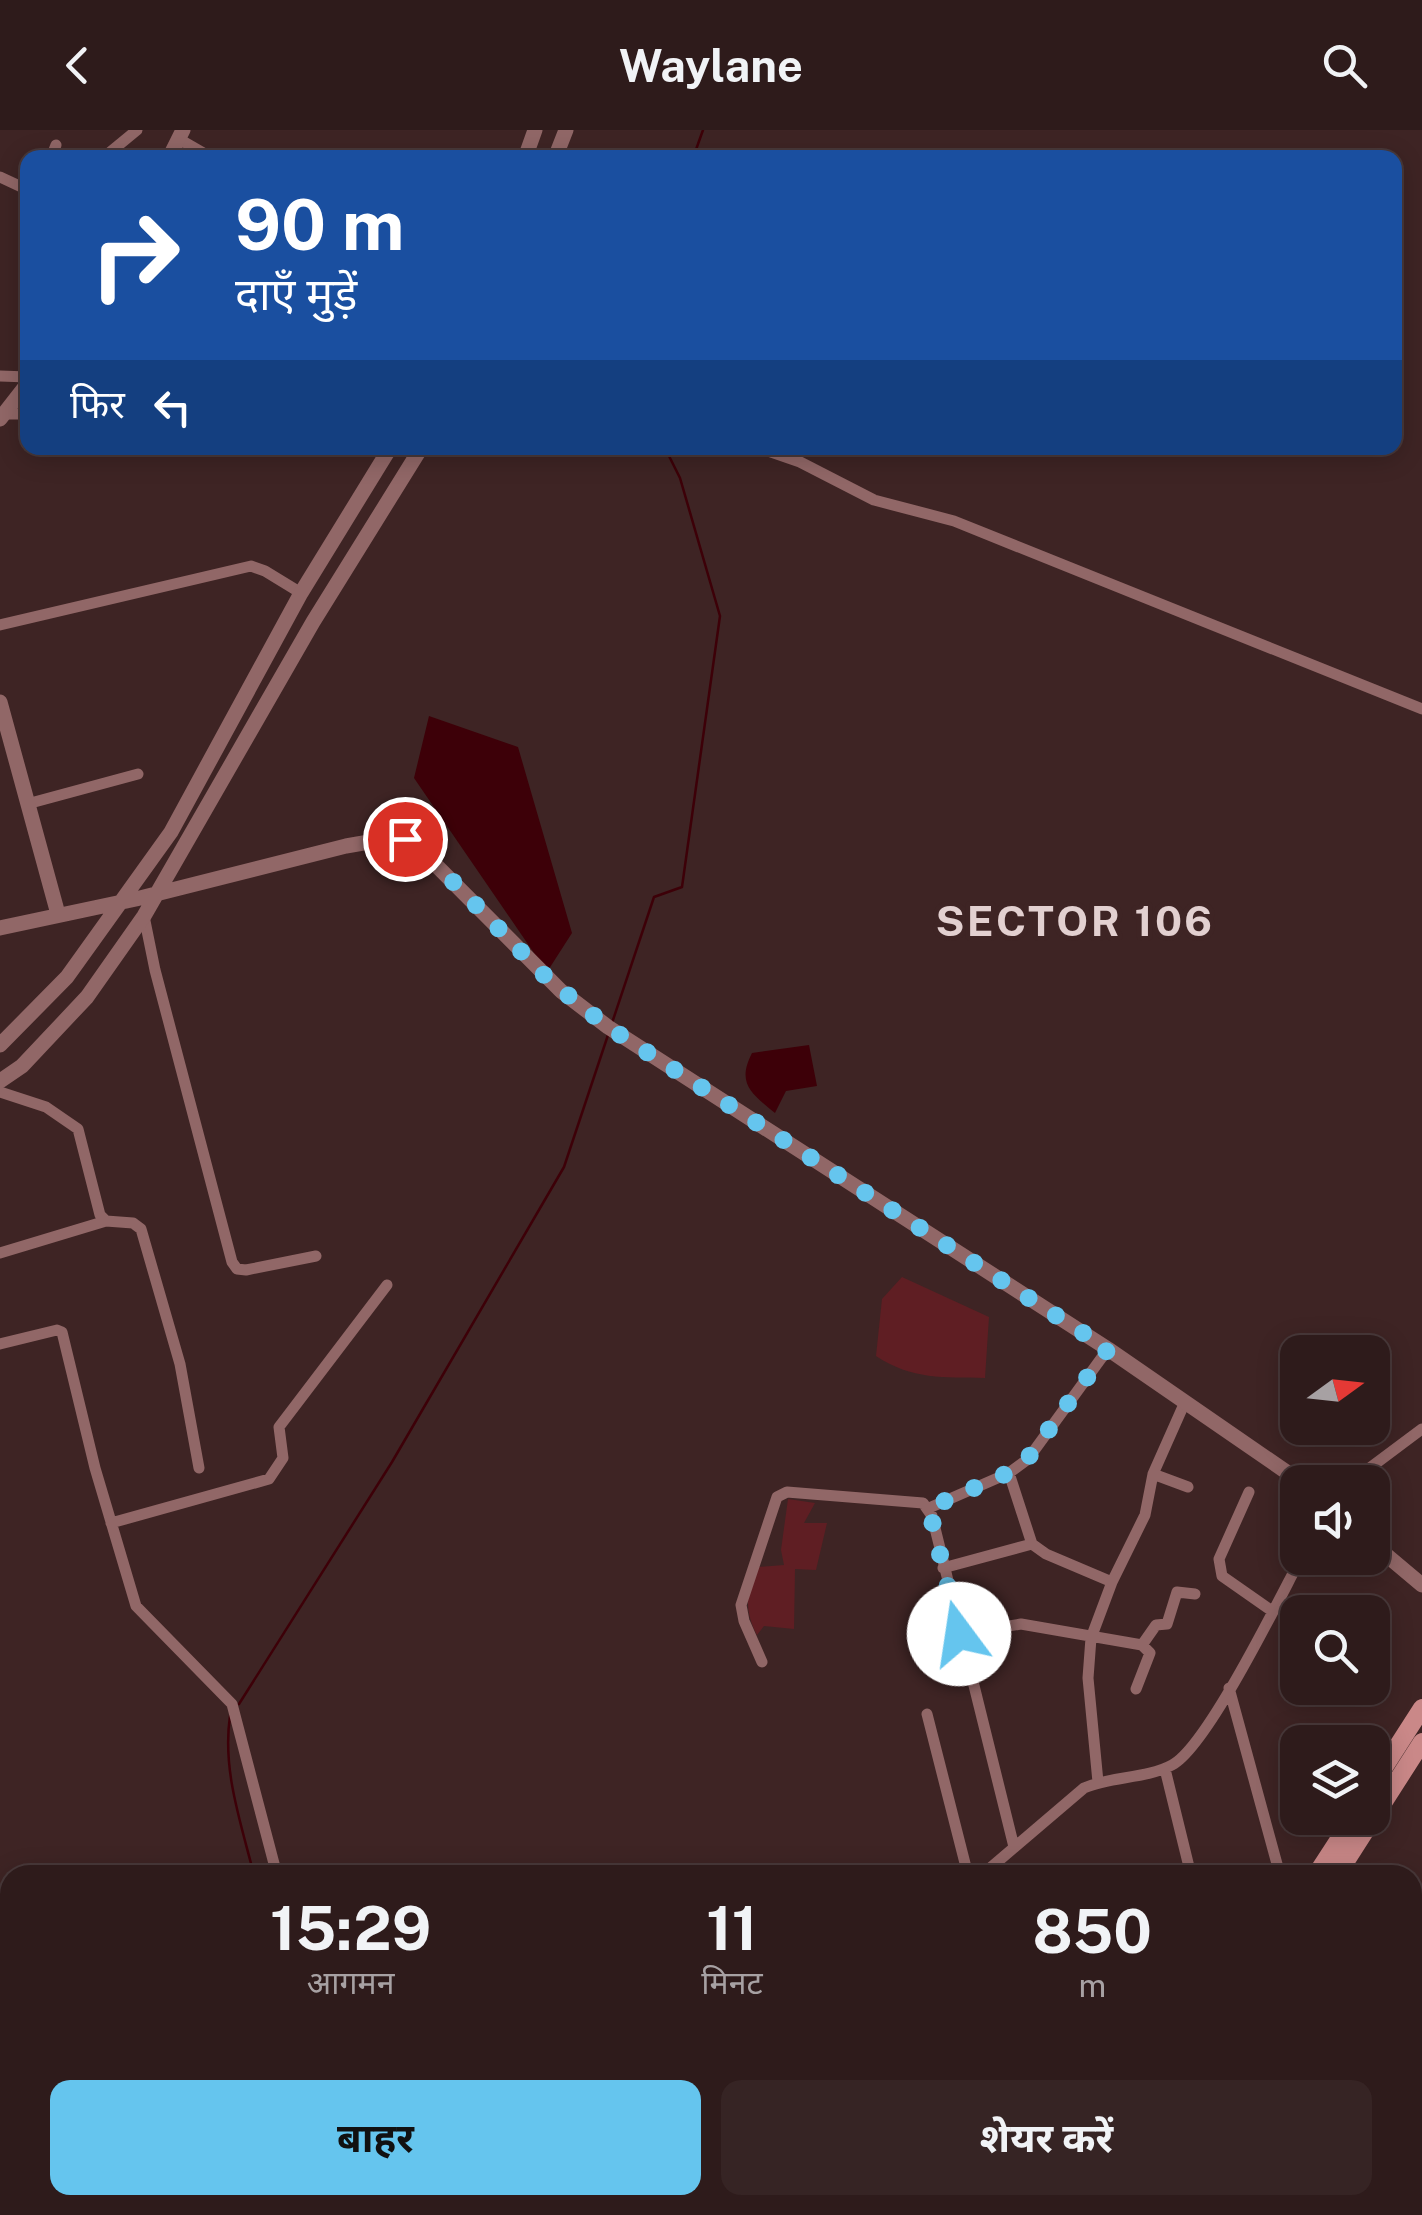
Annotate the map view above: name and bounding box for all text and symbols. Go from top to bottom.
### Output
icon: back [50,38,105,93]
icon: search [1317,38,1372,93]
text: Waylane [619,39,803,92]
text: 90 m [235,183,405,266]
icon: right [70,190,200,320]
text: दाएँ मुड़ें [235,267,357,320]
icon: left [145,380,200,435]
text: फिर [70,382,125,427]
pin [363,797,448,882]
icon: arrive [378,812,433,867]
district label: SECTOR 106 [935,896,1215,945]
north arrow [1280,1335,1390,1445]
map controls [1280,1335,1390,1835]
button: sound [1280,1465,1390,1575]
position arrow [907,1582,1011,1686]
button: search [1280,1595,1390,1705]
button: layers [1280,1725,1390,1835]
text: 15:29 [270,1893,431,1964]
text: 11 [706,1893,758,1964]
text: 850 [1033,1896,1152,1967]
text: आगमन [307,1964,394,2001]
text: मिनट [701,1964,763,2001]
text: m [1078,1967,1106,2004]
button: बाहर [50,2080,701,2195]
button: शेयर करें [721,2080,1372,2195]

